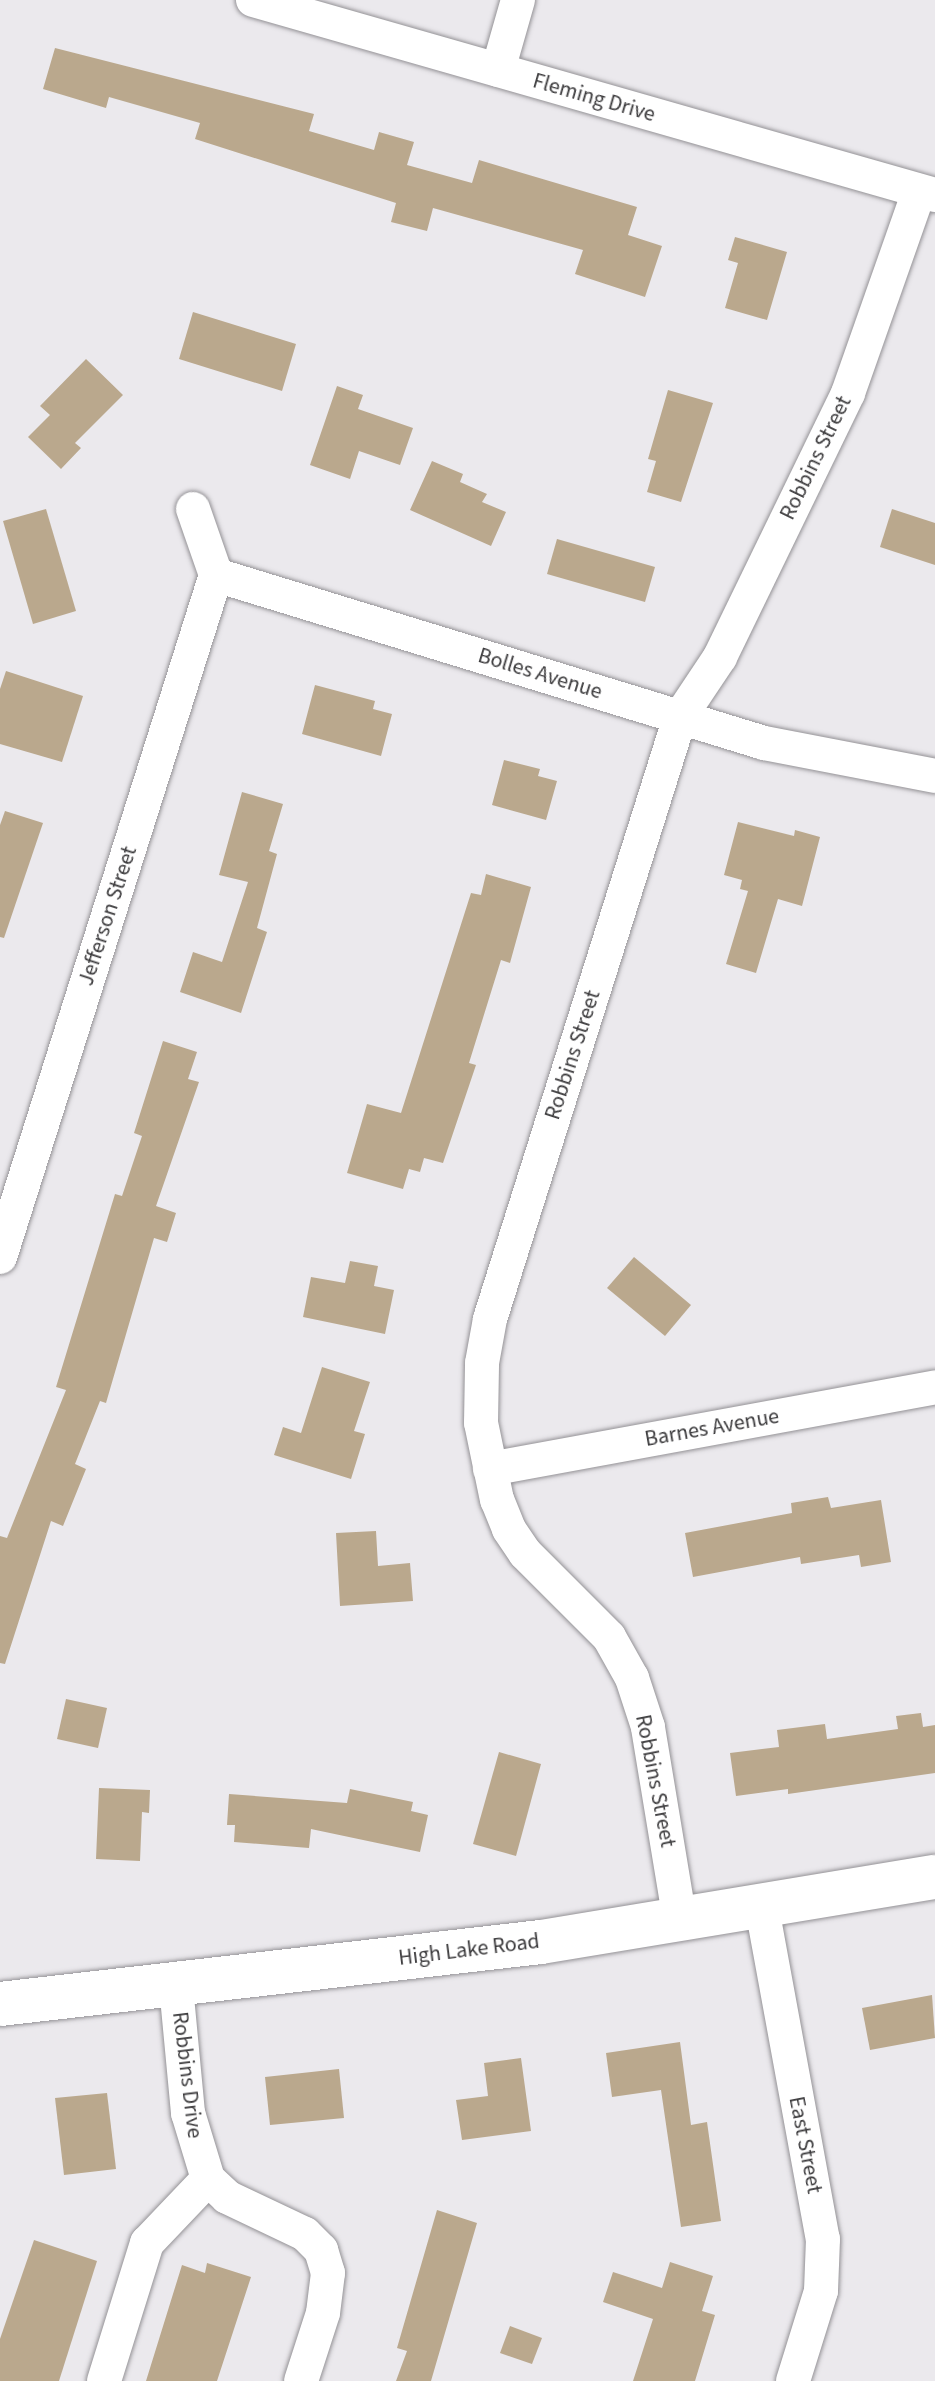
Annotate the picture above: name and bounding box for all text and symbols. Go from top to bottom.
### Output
street label: Fleming Drive [530,68,658,128]
street label: Robbins Street [775,392,857,524]
street label: Bolles Avenue [475,643,605,705]
street label: Jefferson Street [73,843,143,989]
street label: Robbins Street [540,987,606,1123]
street label: Barnes Avenue [643,1403,781,1453]
street label: Robbins Street [629,1712,681,1850]
street label: High Lake Road [397,1928,541,1972]
street label: Robbins Drive [166,2010,208,2140]
street label: East Street [783,2094,827,2196]

